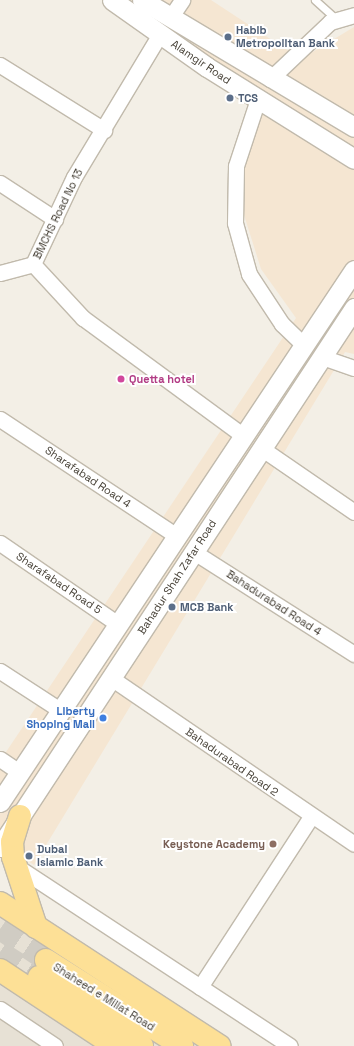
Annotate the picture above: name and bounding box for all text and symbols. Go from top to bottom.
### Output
place label: Habib Metropolitan Bank [236,24,335,50]
marker: Habib Metropolitan Bank [223,32,233,42]
street label: Alamgir Road [169,37,233,87]
place label: TCS [238,91,258,105]
marker: TCS [225,93,235,103]
street label: BMCHS Road No 13 [30,167,86,261]
place label: Quetta hotel [129,372,195,386]
marker: Quetta hotel [116,374,126,384]
street label: Sharafabad Road 4 [43,443,133,511]
street label: Bahadur Shah Zafar Road [135,517,219,637]
street label: Sharafabad Road 5 [14,549,104,617]
street label: Bahadurabad Road 4 [224,567,324,639]
place label: MCB Bank [180,600,234,614]
marker: MCB Bank [167,602,177,612]
place label: Liberty Shoping Mall [26,705,95,731]
marker: Liberty Shoping Mall [98,713,108,723]
street label: Bahadurabad Road 2 [183,725,281,799]
place label: Keystone Academy [163,837,265,851]
marker: Keystone Academy [268,839,278,849]
place label: Dubai Islamic Bank [37,843,103,869]
marker: Dubai Islamic Bank [24,851,34,861]
street label: Shaheed e Millat Road [51,960,157,1034]

